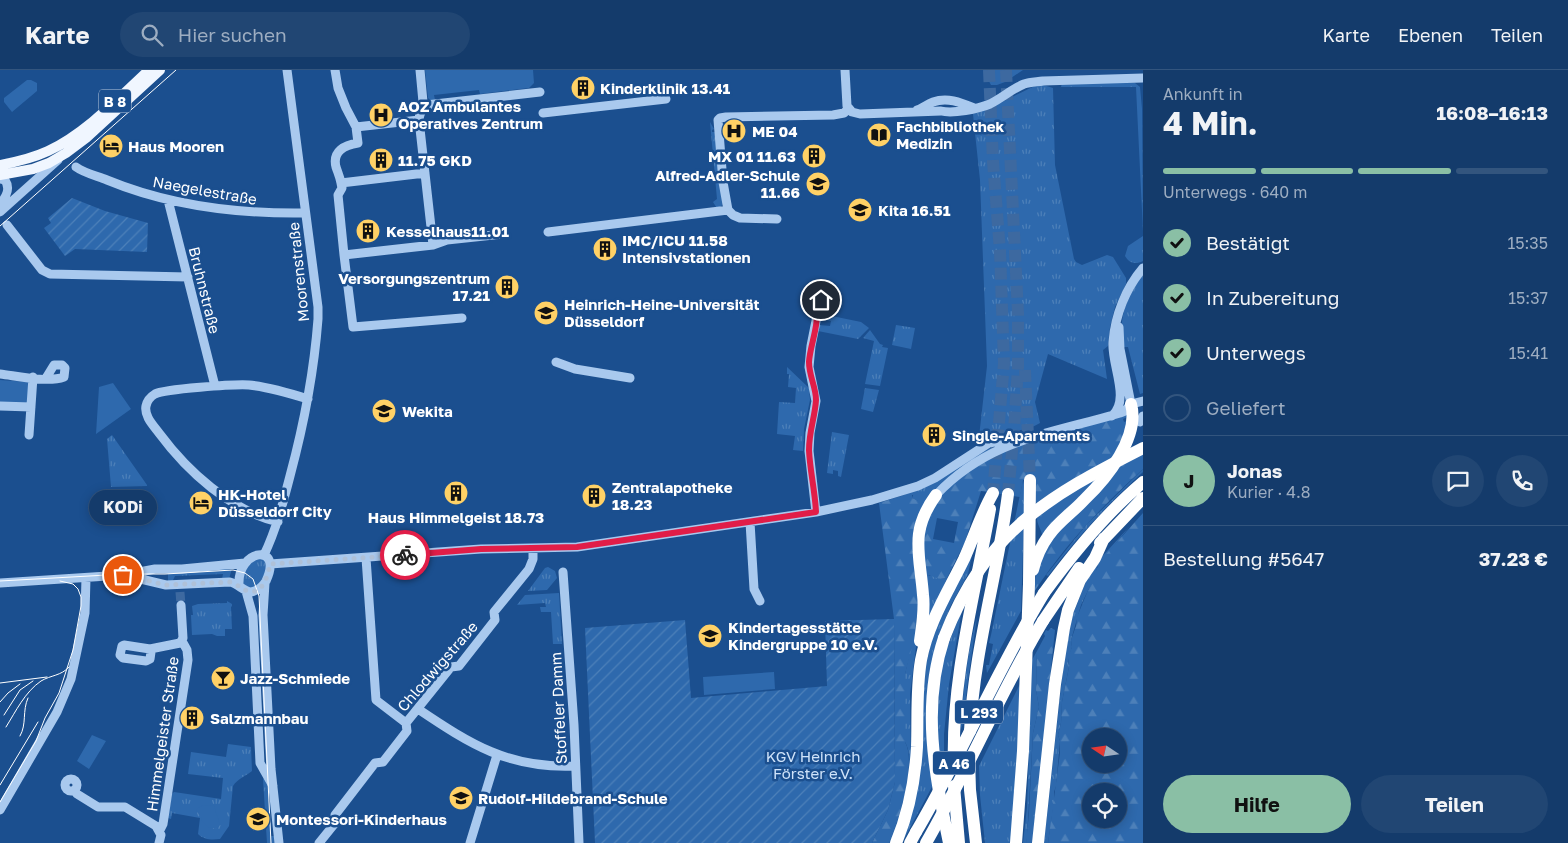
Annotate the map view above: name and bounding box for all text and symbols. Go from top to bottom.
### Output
search box [120,12,470,57]
text: Karte [25,20,90,49]
icon: search [138,21,166,49]
text: Hier suchen [178,23,287,46]
text: Karte [1323,24,1370,46]
text: Ebenen [1398,24,1463,46]
text: Teilen [1491,24,1543,46]
building icon: Kinderklinik 13.41 [570,75,596,101]
place label: Kinderklinik 13.41 [600,79,731,97]
text: Ankunft in [1163,84,1243,104]
road number: B 8 [99,90,131,112]
place label: AOZ Ambulantes Operatives Zentrum [398,97,543,132]
text: 16:08–16:13 [1436,101,1548,124]
hospital icon: AOZ Ambulantes Operatives Zentrum [368,102,394,128]
text: 4 Min. [1163,104,1258,142]
place label: Fachbibliothek Medizin [896,117,1005,152]
hospital icon: ME 04 [721,118,747,144]
place label: ME 04 [752,122,798,140]
library icon: Fachbibliothek Medizin [866,122,892,148]
hotel icon: Haus Mooren [98,133,124,159]
place label: Haus Mooren [128,137,224,155]
building icon: MX 01 11.63 [801,143,827,169]
building icon: 11.75 GKD [368,147,394,173]
place label: MX 01 11.63 [708,147,796,165]
place label: 11.75 GKD [398,151,472,169]
place label: Alfred-Adler-Schule 11.66 [655,166,800,201]
school or university icon: Alfred-Adler-Schule 11.66 [805,171,831,197]
street label: Naegelestraße [152,172,259,208]
text: Unterwegs · 640 m [1163,182,1307,202]
school or university icon: Kita 16.51 [847,197,873,223]
place label: Kita 16.51 [878,201,951,219]
building icon: Kesselhaus11.01 [355,218,381,244]
street label: Moorenstraße [284,221,312,323]
place label: Kesselhaus11.01 [386,222,509,240]
icon: check [1163,229,1191,257]
place label: IMC/ICU 11.58 Intensivstationen [622,231,751,266]
text: Bestätigt [1206,231,1290,254]
text: 15:35 [1508,233,1548,253]
building icon: IMC/ICU 11.58 Intensivstationen [592,236,618,262]
street label: Bruhnstraße [186,245,225,336]
place label: Versorgungszentrum 17.21 [338,269,490,304]
building icon: Versorgungszentrum 17.21 [494,274,520,300]
pin [800,279,842,321]
icon: check [1163,284,1191,312]
icon: home [807,286,835,314]
text: In Zubereitung [1206,286,1339,309]
text: 15:37 [1508,288,1548,308]
place label: Heinrich-Heine-Universität Düsseldorf [564,295,760,330]
school or university icon: Heinrich-Heine-Universität Düsseldorf [533,300,559,326]
icon: check [1163,339,1191,367]
text: Unterwegs [1206,341,1306,364]
text: 15:41 [1509,343,1548,363]
text: Geliefert [1206,396,1286,419]
school or university icon: Wekita [371,398,397,424]
place label: Wekita [402,402,453,420]
building icon: Single-Apartments [921,422,947,448]
place label: Single-Apartments [952,426,1090,444]
button: chat [1432,455,1484,507]
button: phone [1496,455,1548,507]
text: Jonas [1227,459,1282,482]
text: J [1184,469,1194,492]
place label: Zentralapotheke 18.23 [612,478,733,513]
building icon: Haus Himmelgeist 18.73 [443,480,469,506]
text: Kurier · 4.8 [1227,482,1311,502]
building icon: Zentralapotheke 18.23 [581,483,607,509]
place label: HK-Hotel Düsseldorf City [218,485,332,520]
callout: KODi [89,490,157,525]
hotel icon: HK-Hotel Düsseldorf City [188,490,214,516]
text: KODi [103,497,143,517]
place label: Haus Himmelgeist 18.73 [368,508,544,526]
courier [380,530,430,580]
icon: bike [391,541,419,569]
text: Bestellung #5647 [1163,547,1324,570]
text: 37.23 € [1479,547,1548,570]
pin [102,554,144,596]
icon: bag [109,561,137,589]
street label: Chlodwigstraße [393,617,481,715]
place label: Kindertagesstätte Kindergruppe 10 e.V. [728,618,878,653]
school or university icon: Kindertagesstätte Kindergruppe 10 e.V. [697,623,723,649]
street label: Stoffeler Damm [546,651,570,765]
street label: Himmelgeister Straße [142,655,182,813]
bar icon: Jazz-Schmiede [210,665,236,691]
place label: Jazz-Schmiede [240,669,350,687]
road number: L 293 [955,700,1003,724]
building icon: Salzmannbau [179,705,205,731]
place label: Salzmannbau [210,709,308,727]
north arrow [1082,728,1128,772]
map controls [1082,728,1127,828]
park label: KGV Heinrich Förster e.V. [766,747,860,782]
road number: A 46 [933,751,975,774]
button: Hilfe [1163,775,1351,833]
button: Teilen [1361,775,1548,833]
button: locate [1082,783,1127,828]
school or university icon: Rudolf-Hildebrand-Schule [448,785,474,811]
place label: Rudolf-Hildebrand-Schule [478,789,668,807]
school or university icon: Montessori-Kinderhaus [245,806,271,832]
place label: Montessori-Kinderhaus [276,810,447,828]

